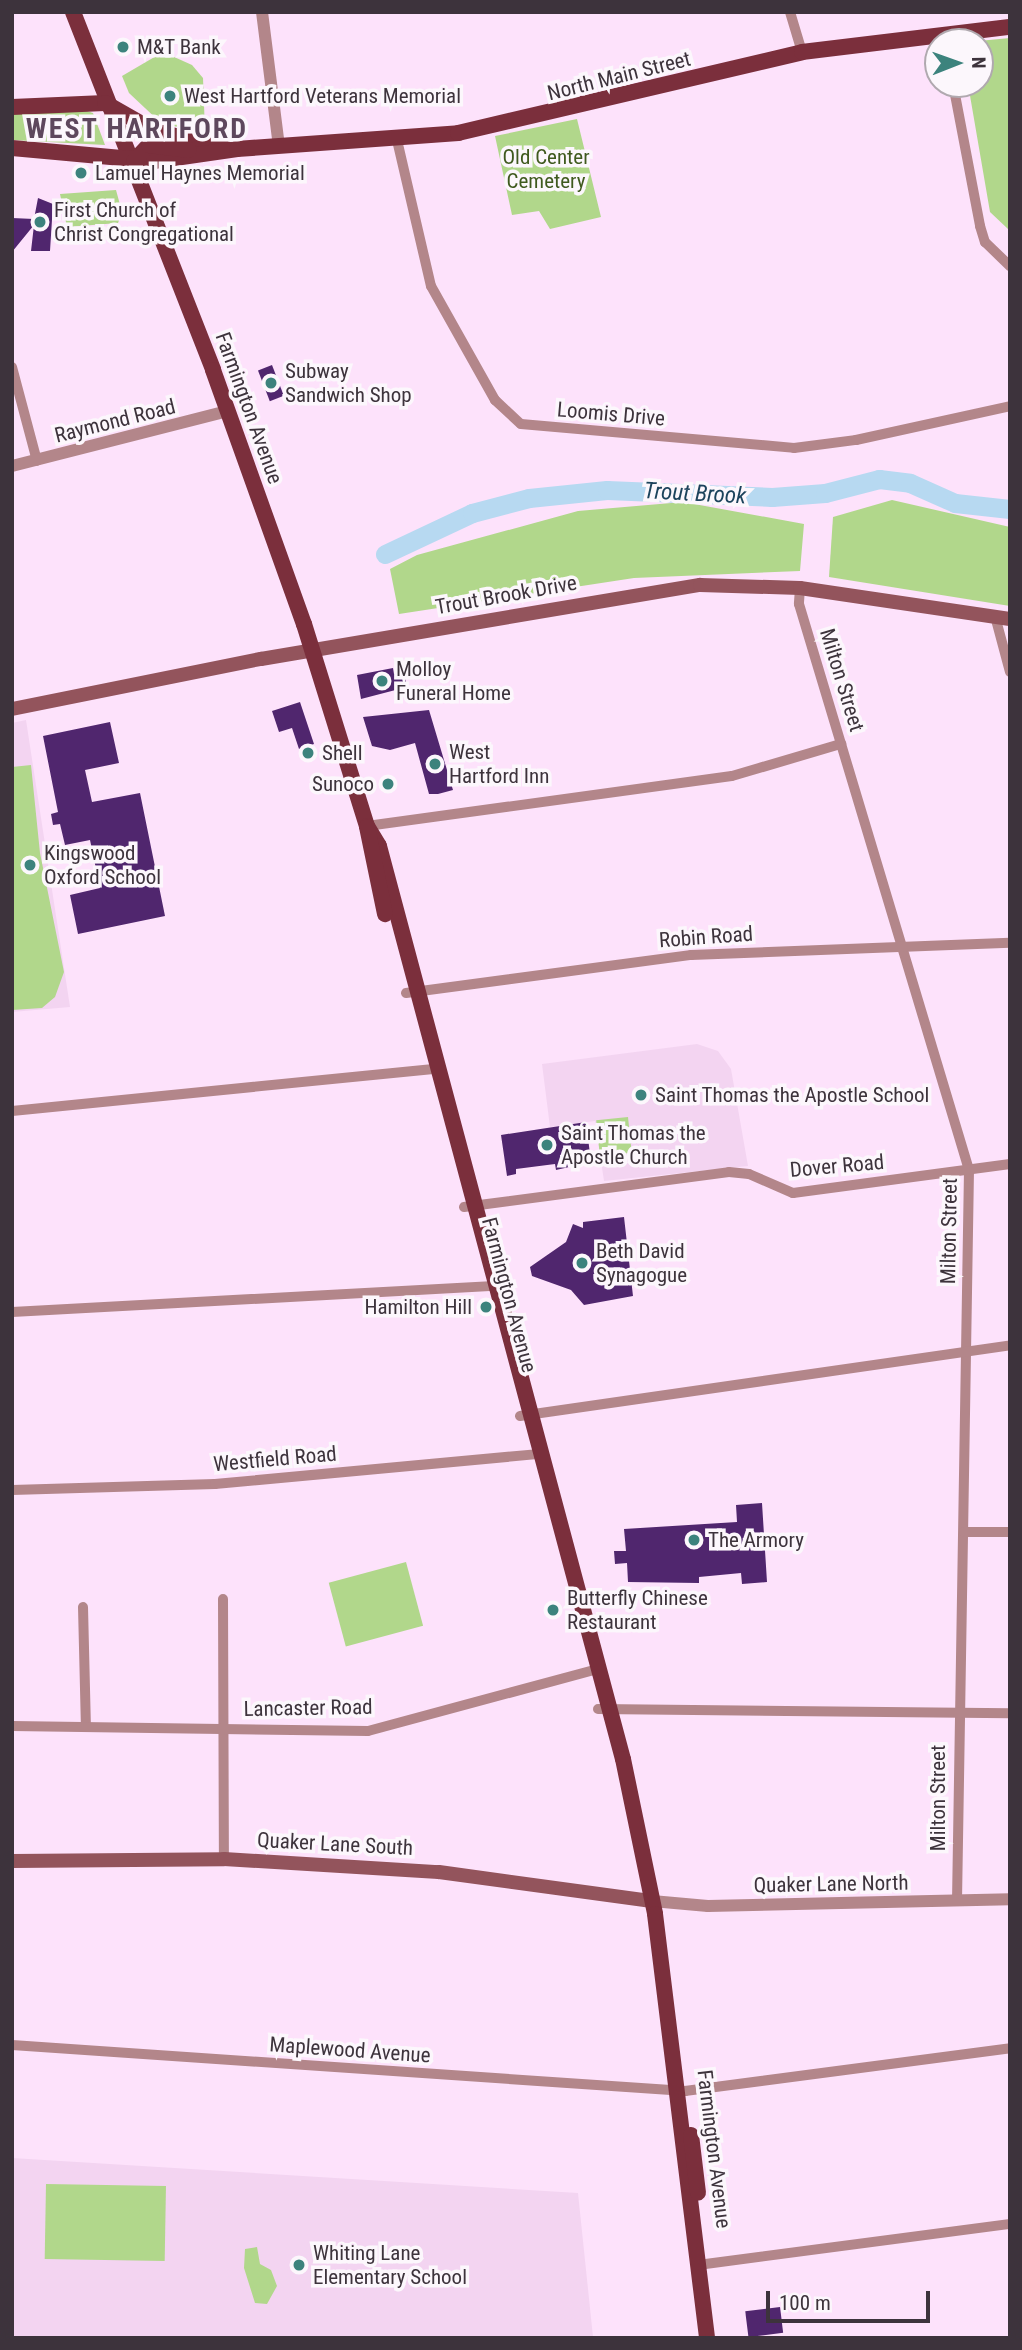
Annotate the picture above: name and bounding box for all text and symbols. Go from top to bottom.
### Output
north arrow [924,28,994,98]
place label: M&T Bank [137,34,221,60]
marker: M&T Bank [115,39,131,55]
street label: North Main Street [545,46,693,106]
text: N [967,57,990,69]
place label: West Hartford Veterans Memorial [184,83,461,109]
marker: West Hartford Veterans Memorial [162,88,178,104]
district label: WEST HARTFORD [27,112,247,146]
park label: Old Center Cemetery [502,144,590,194]
place label: Lamuel Haynes Memorial [95,160,305,186]
marker: Lamuel Haynes Memorial [73,165,89,181]
place label: First Church of Christ Congregational [54,197,234,247]
marker: First Church of Christ Congregational [32,214,48,230]
street label: Farmington Avenue [210,329,288,487]
place label: Subway Sandwich Shop [285,358,412,408]
marker: Subway Sandwich Shop [263,375,279,391]
street label: Raymond Road [52,394,178,448]
street label: Loomis Drive [556,397,666,431]
water label: Trout Brook [643,478,747,510]
street label: Trout Brook Drive [433,570,579,620]
street label: Milton Street [814,626,870,734]
place label: Molloy Funeral Home [396,656,511,706]
marker: Molloy Funeral Home [374,673,390,689]
place label: West Hartford Inn [449,739,549,789]
place label: Shell [322,740,363,766]
marker: Shell [300,745,316,761]
marker: West Hartford Inn [427,756,443,772]
place label: Sunoco [312,771,374,797]
marker: Sunoco [380,776,396,792]
place label: Kingswood Oxford School [44,840,161,890]
marker: Kingswood Oxford School [22,857,38,873]
street label: Robin Road [658,921,754,953]
place label: Saint Thomas the Apostle School [655,1082,930,1108]
marker: Saint Thomas the Apostle School [633,1087,649,1103]
place label: Saint Thomas the Apostle Church [561,1120,706,1170]
marker: Saint Thomas the Apostle Church [539,1137,555,1153]
street label: Dover Road [789,1149,885,1183]
street label: Milton Street [935,1178,963,1284]
street label: Farmington Avenue [476,1215,542,1375]
place label: Beth David Synagogue [596,1238,687,1288]
marker: Beth David Synagogue [574,1255,590,1271]
place label: Hamilton Hill [364,1294,472,1320]
marker: Hamilton Hill [478,1299,494,1315]
street label: Westfield Road [212,1441,338,1477]
place label: The Armory [708,1527,804,1553]
marker: The Armory [686,1532,702,1548]
place label: Butterfly Chinese Restaurant [567,1585,708,1635]
marker: Butterfly Chinese Restaurant [545,1602,561,1618]
street label: Lancaster Road [243,1694,373,1722]
street label: Milton Street [925,1745,951,1851]
street label: Quaker Lane South [256,1827,414,1861]
street label: Quaker Lane North [753,1870,909,1898]
street label: Maplewood Avenue [269,2032,431,2068]
street label: Farmington Avenue [692,2068,736,2230]
place label: Whiting Lane Elementary School [313,2240,467,2290]
marker: Whiting Lane Elementary School [291,2257,307,2273]
scale bar [770,2276,934,2320]
text: 100 m [779,2291,831,2315]

